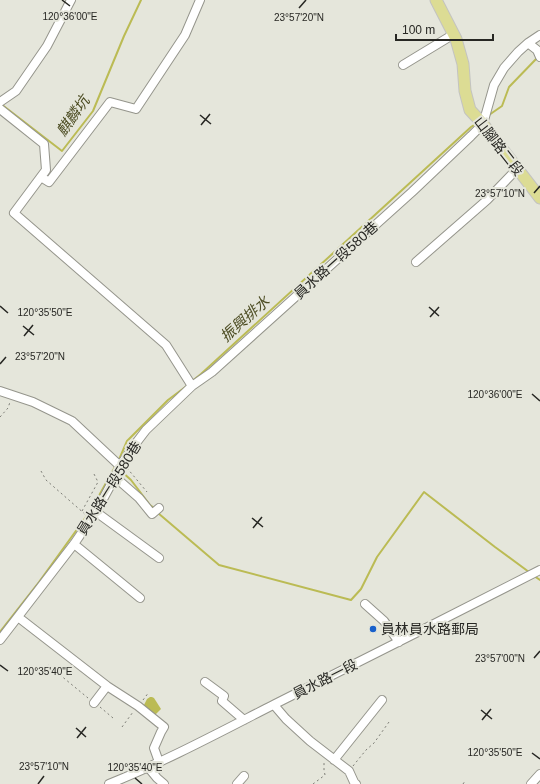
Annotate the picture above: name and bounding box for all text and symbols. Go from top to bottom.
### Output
text: 120°36'00"E [42,11,98,22]
text: 23°57'20"N [274,12,324,23]
scale bar [396,16,493,42]
text: 100 m [402,23,435,37]
water label: 麒麟坑 [53,91,94,139]
street label: 山腳路二段 [471,113,527,179]
text: 23°57'10"N [475,188,525,199]
street label: 員水路一段580巷 [291,218,381,302]
water label: 振興排水 [217,292,273,345]
text: 120°35'50"E [17,307,73,318]
text: 23°57'20"N [15,351,65,362]
text: 120°36'00"E [467,389,523,400]
street label: 員水路一段580巷 [74,438,144,538]
place label: 員林員水路郵局 [381,621,479,637]
marker: 員林員水路郵局 [368,624,378,634]
text: 23°57'00"N [475,653,525,664]
street label: 員水路一段 [290,656,360,702]
text: 120°35'40"E [17,666,73,677]
text: 120°35'50"E [467,747,523,758]
text: 23°57'10"N [19,761,69,772]
text: 120°35'40"E [107,762,163,773]

